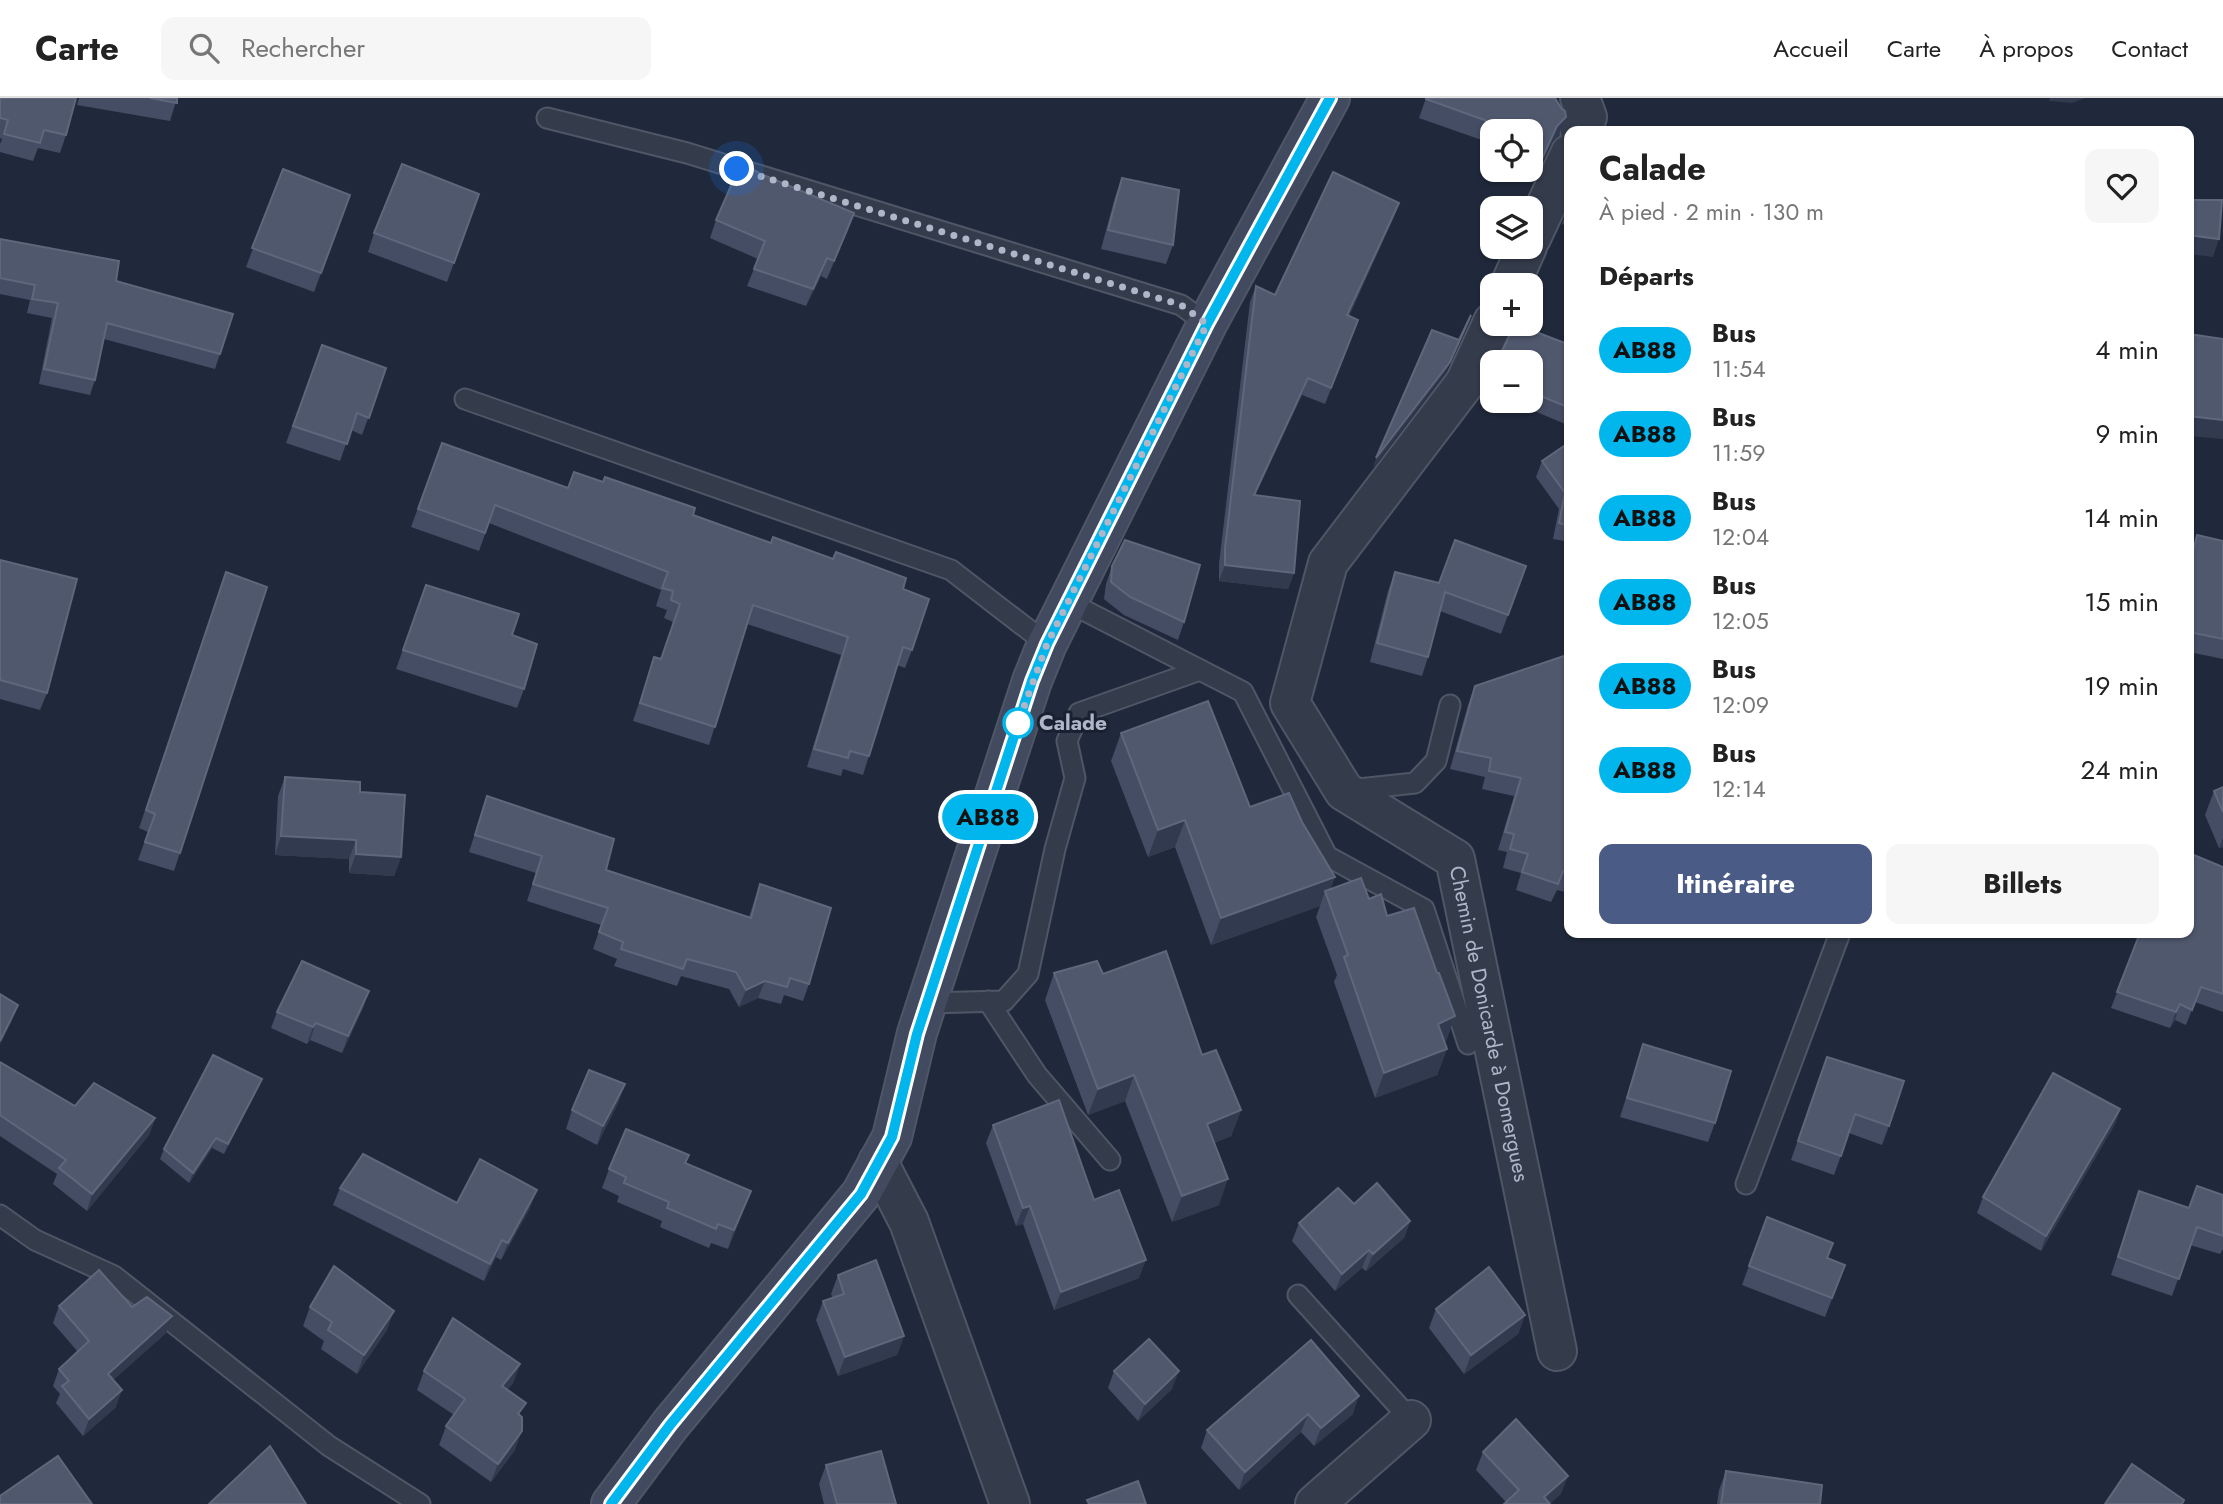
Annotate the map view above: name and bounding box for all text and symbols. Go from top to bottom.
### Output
search box [161,17,651,80]
text: Carte [35,25,119,72]
icon: search [185,29,223,67]
text: Rechercher [241,29,365,67]
text: Accueil [1773,31,1849,66]
text: Carte [1887,31,1941,66]
text: À propos [1979,31,2073,66]
text: Contact [2111,31,2188,66]
map controls [1480,119,1543,413]
button: locate [1480,119,1543,182]
text: Calade [1599,145,1706,192]
button: heart [2085,149,2159,223]
your location [719,151,754,186]
text: À pied · 2 min · 130 m [1599,195,1824,229]
button: layers [1480,196,1543,259]
text: Départs [1599,257,1694,295]
button: + [1480,273,1543,336]
text: Bus [1712,314,1756,352]
text: 4 min [2095,331,2159,369]
text: AB88 [1613,332,1677,367]
button: − [1480,350,1543,413]
text: 11:54 [1712,352,1766,386]
text: Bus [1712,398,1756,436]
text: 9 min [2096,415,2159,453]
text: AB88 [1613,416,1677,451]
text: 11:59 [1712,436,1766,470]
text: Bus [1712,482,1756,520]
text: 14 min [2084,499,2159,537]
text: AB88 [1613,500,1677,535]
text: 12:04 [1712,520,1769,554]
text: Bus [1712,566,1756,604]
text: 15 min [2084,583,2159,621]
text: AB88 [1613,584,1677,619]
text: 12:05 [1712,604,1769,638]
text: Bus [1712,650,1756,688]
text: 19 min [2084,667,2159,705]
text: AB88 [1613,668,1677,703]
text: 12:09 [1712,688,1769,722]
marker: Calade [1003,708,1033,738]
place label: Calade [1039,708,1107,738]
text: Bus [1712,734,1756,772]
text: 24 min [2081,751,2159,789]
text: AB88 [1613,752,1677,787]
text: 12:14 [1712,772,1766,806]
line badge: AB88 [939,794,1037,840]
text: AB88 [956,799,1020,834]
button: Itinéraire [1599,844,1872,924]
button: Billets [1886,844,2159,924]
street label: Chemin de Donicarde à Domergues [1442,863,1537,1184]

